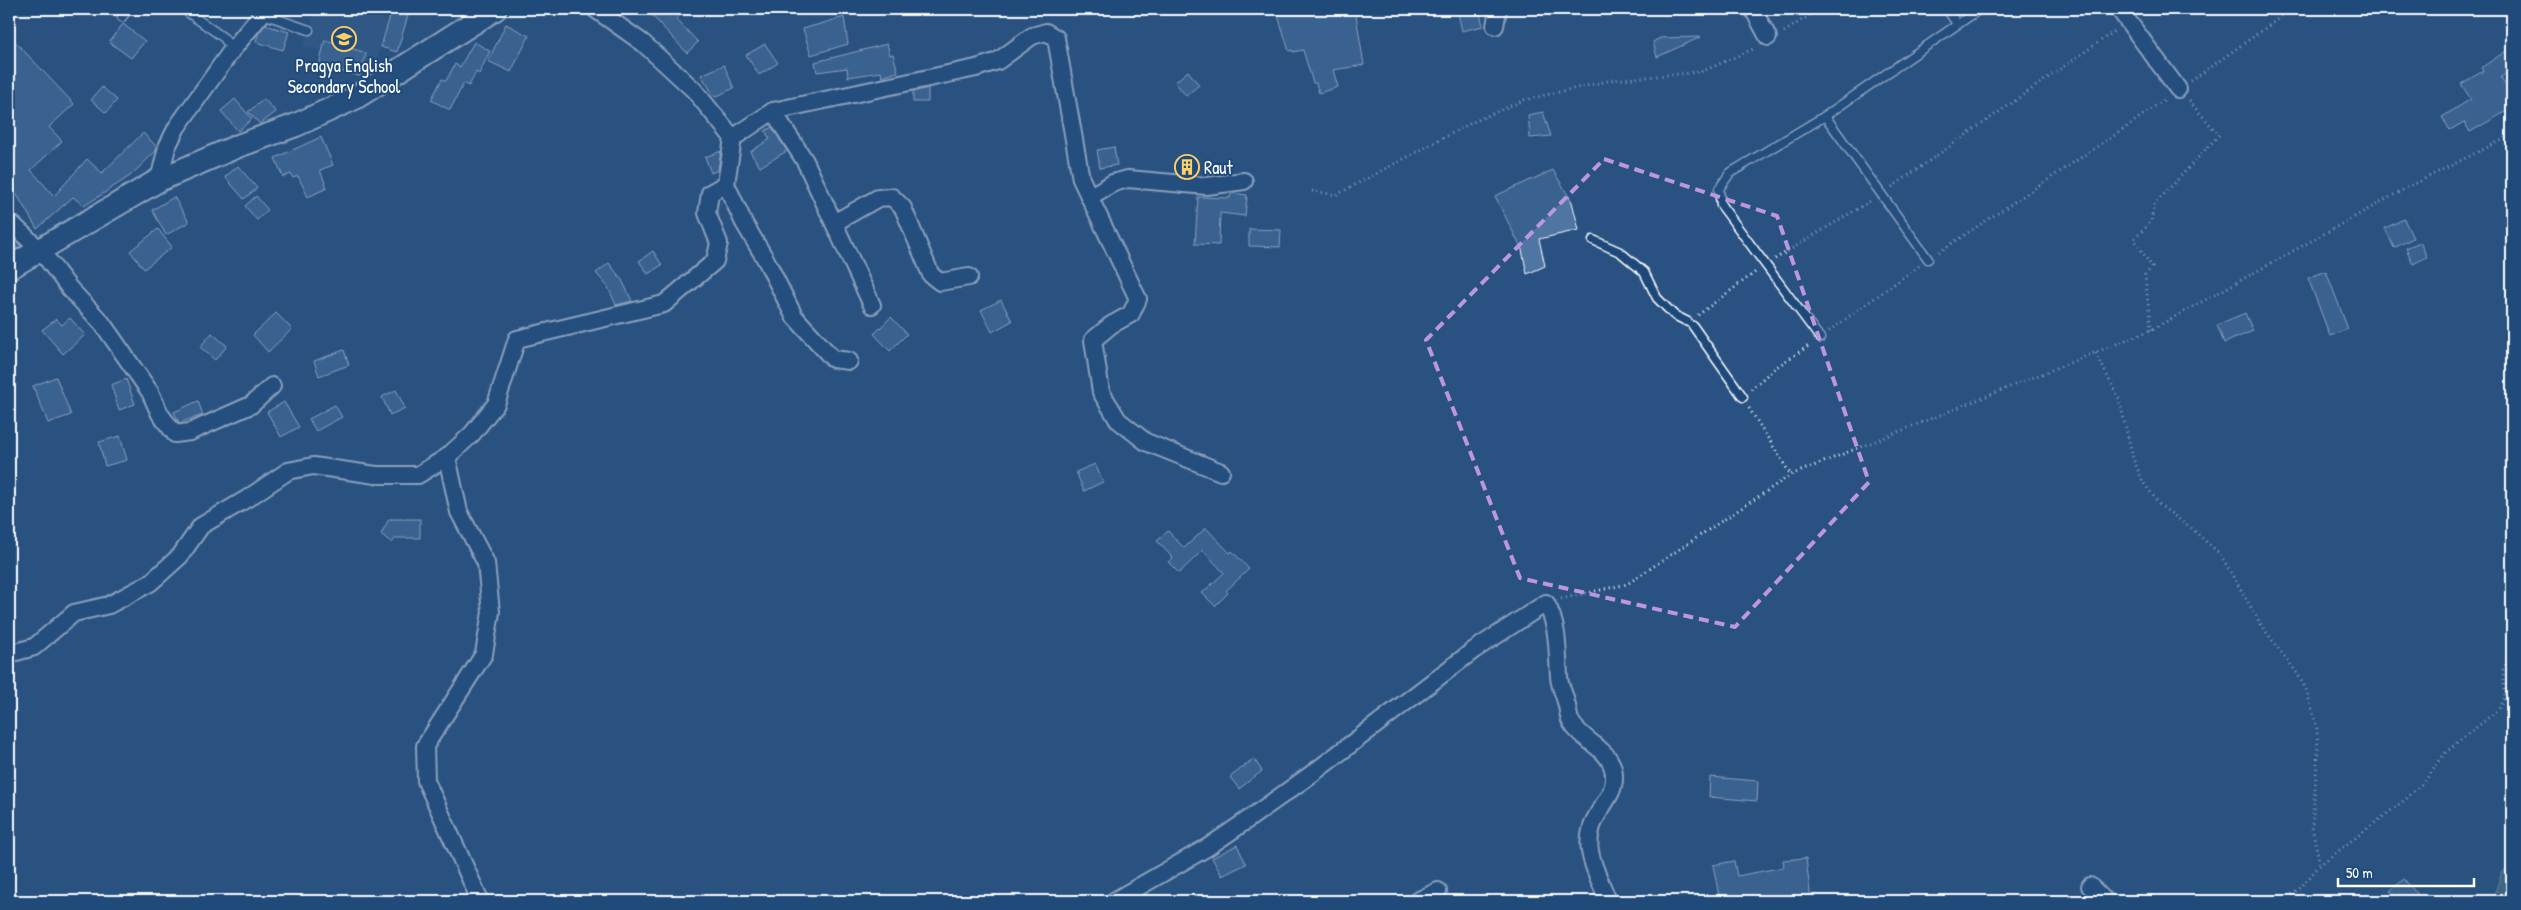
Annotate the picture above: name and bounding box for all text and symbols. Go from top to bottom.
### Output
school or university icon: Pragya English Secondary School [331,26,357,52]
place label: Pragya English Secondary School [288,53,401,99]
building icon: Raut [1174,154,1200,180]
place label: Raut [1204,155,1233,180]
scale bar [2338,855,2475,887]
text: 50 m [2346,862,2373,883]

